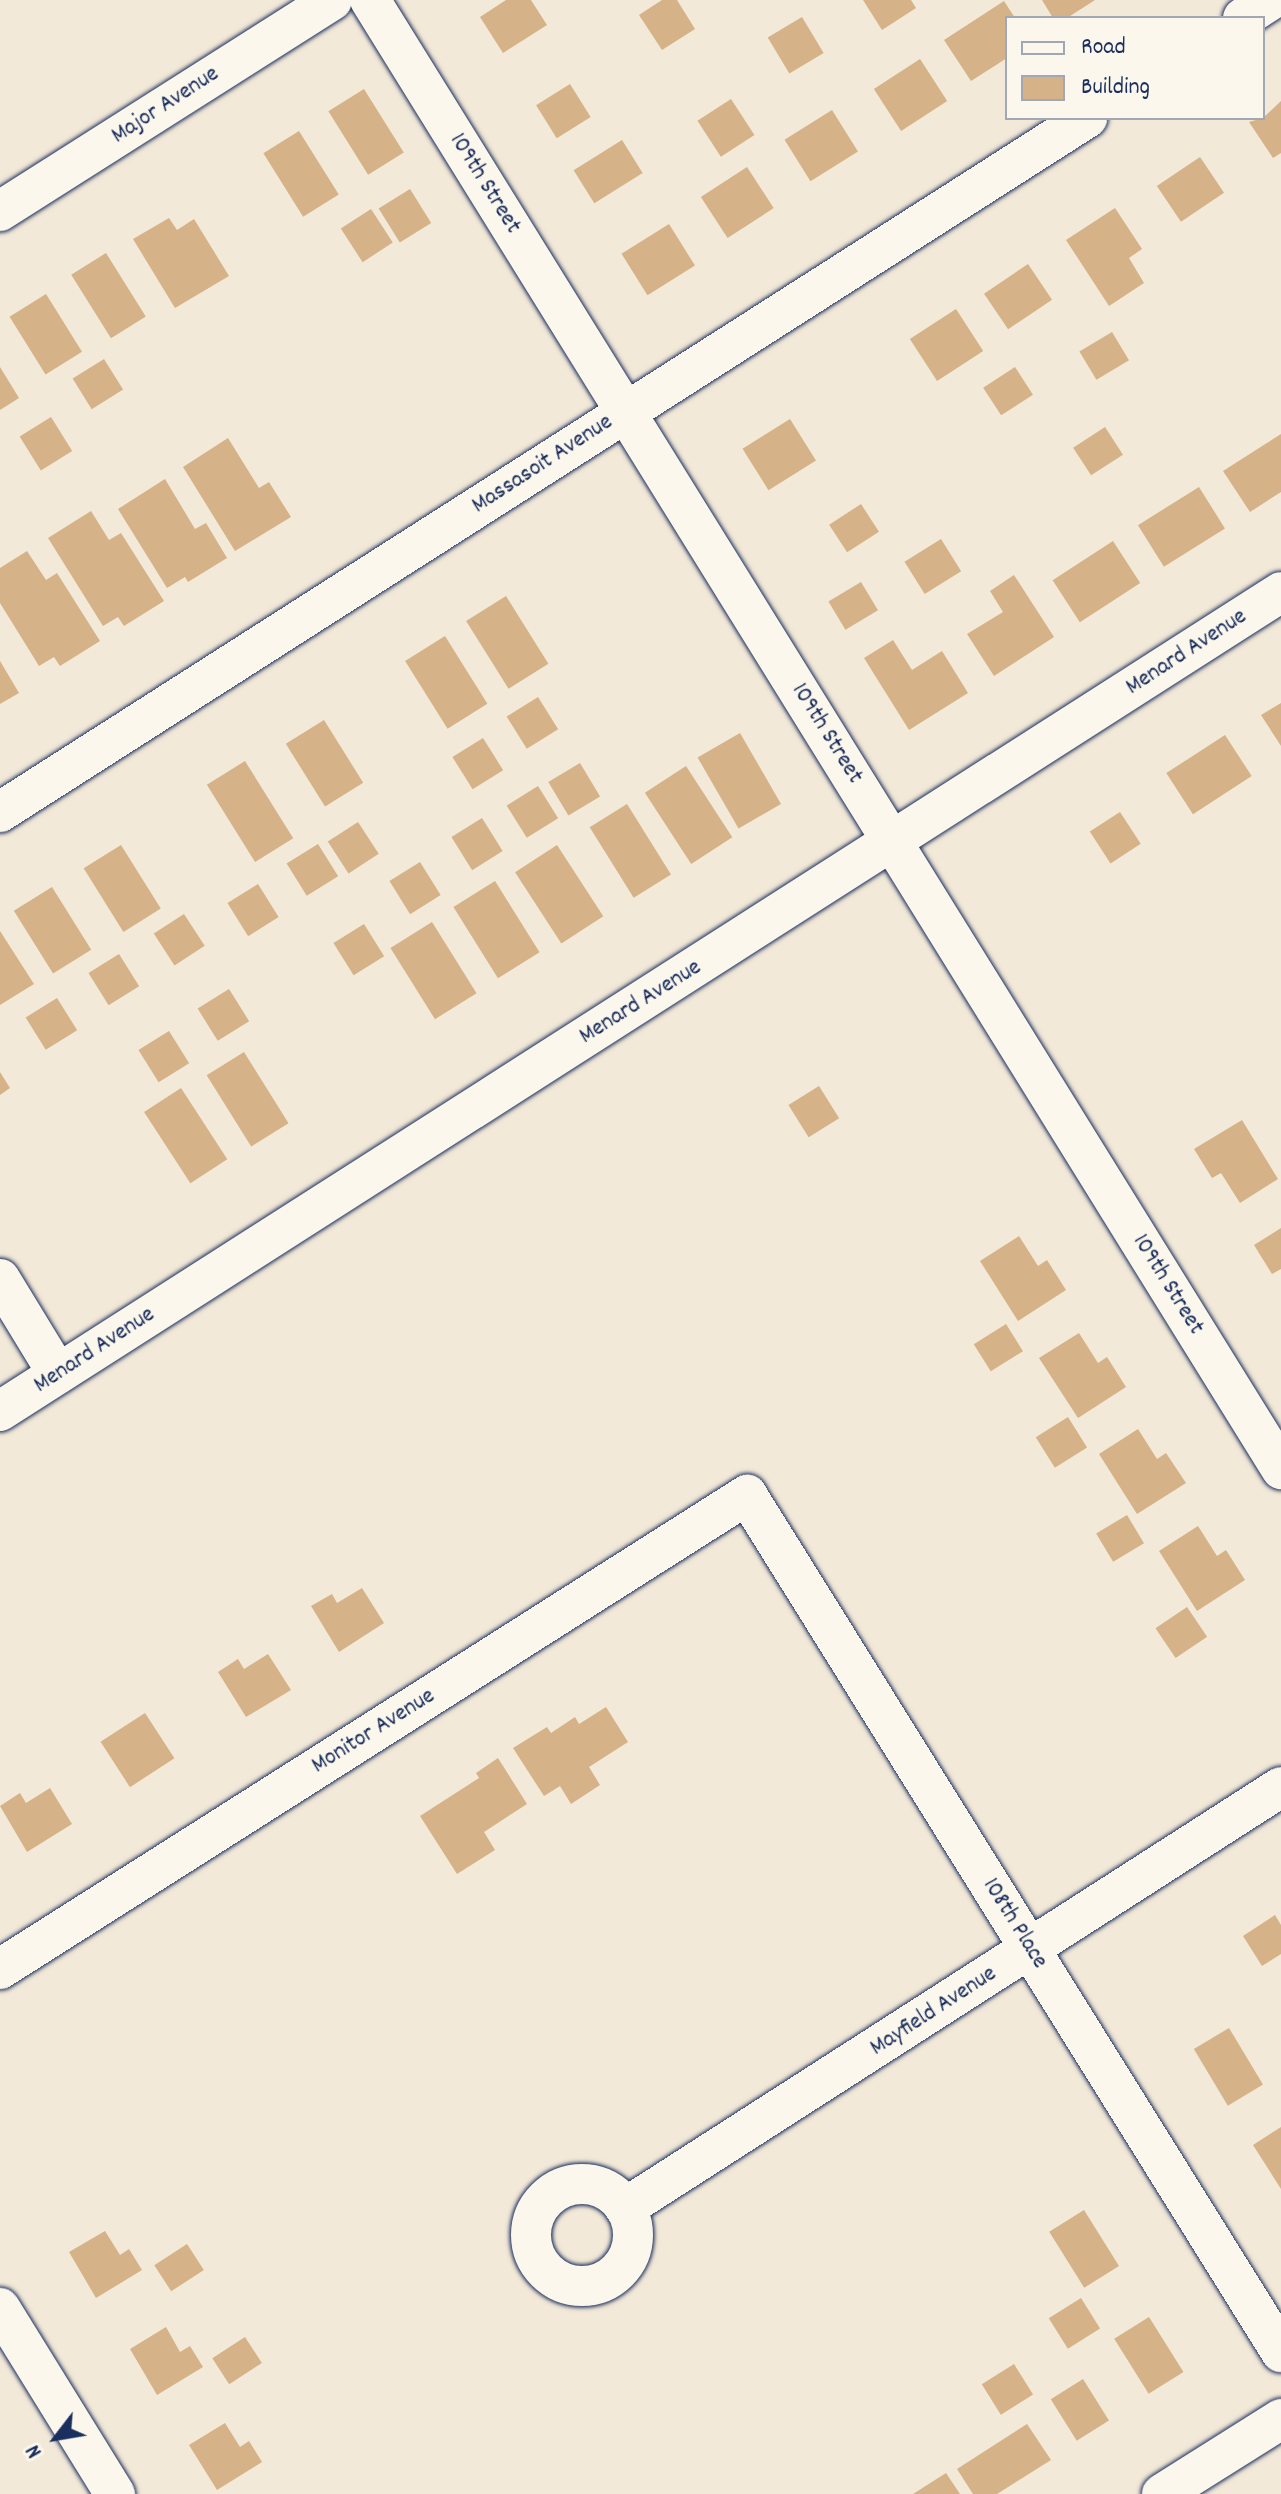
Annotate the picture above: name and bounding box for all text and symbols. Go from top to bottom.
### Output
legend [1005,16,1265,120]
text: Road [1081,31,1126,65]
street label: Major Avenue [107,61,225,151]
text: Building [1081,71,1150,105]
street label: 109th Street [442,128,526,240]
street label: Massasoit Avenue [467,409,619,521]
street label: Menard Avenue [1121,603,1253,703]
street label: 109th Street [784,678,868,790]
street label: Menard Avenue [575,954,707,1052]
street label: 109th Street [1125,1229,1209,1341]
street label: Menard Avenue [29,1301,161,1401]
street label: Monitor Avenue [307,1683,441,1781]
street label: 108th Place [975,1873,1053,1975]
street label: Mayfield Avenue [865,1960,1003,2064]
north arrow [16,2398,96,2478]
text: N [19,2438,51,2463]

